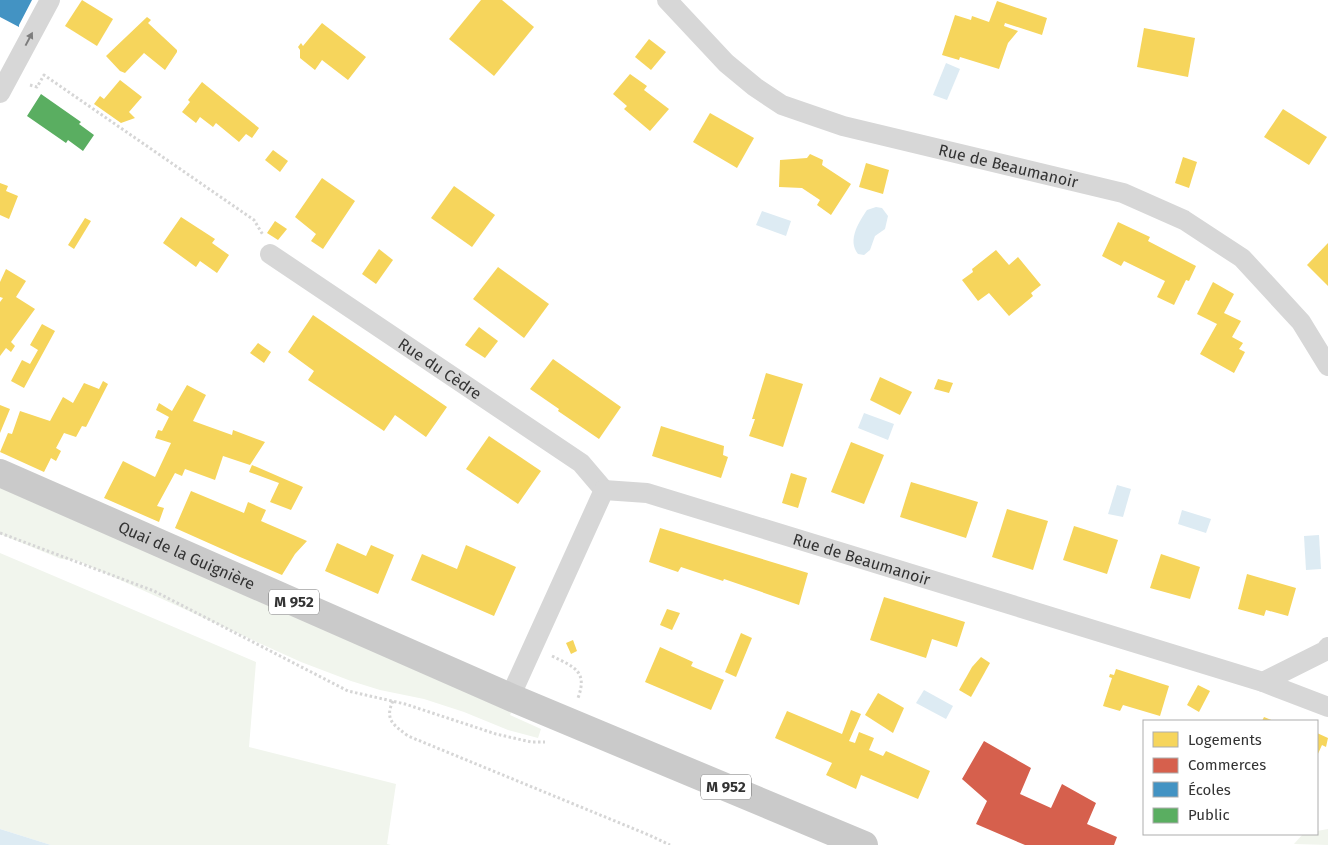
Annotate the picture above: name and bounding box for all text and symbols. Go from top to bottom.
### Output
one-way arrow [25,32,33,46]
street label: Rue de Beaumanoir [937,140,1081,192]
street label: Rue du Cèdre [395,334,485,404]
street label: Quai de la Guignière [115,517,258,594]
street label: Rue de Beaumanoir [790,529,933,590]
road number: M 952 [269,590,319,614]
legend [1143,720,1318,835]
text: Logements [1188,731,1262,749]
text: Commerces [1188,756,1266,774]
road number: M 952 [701,774,751,800]
text: Écoles [1188,781,1231,799]
text: Public [1188,806,1230,824]

